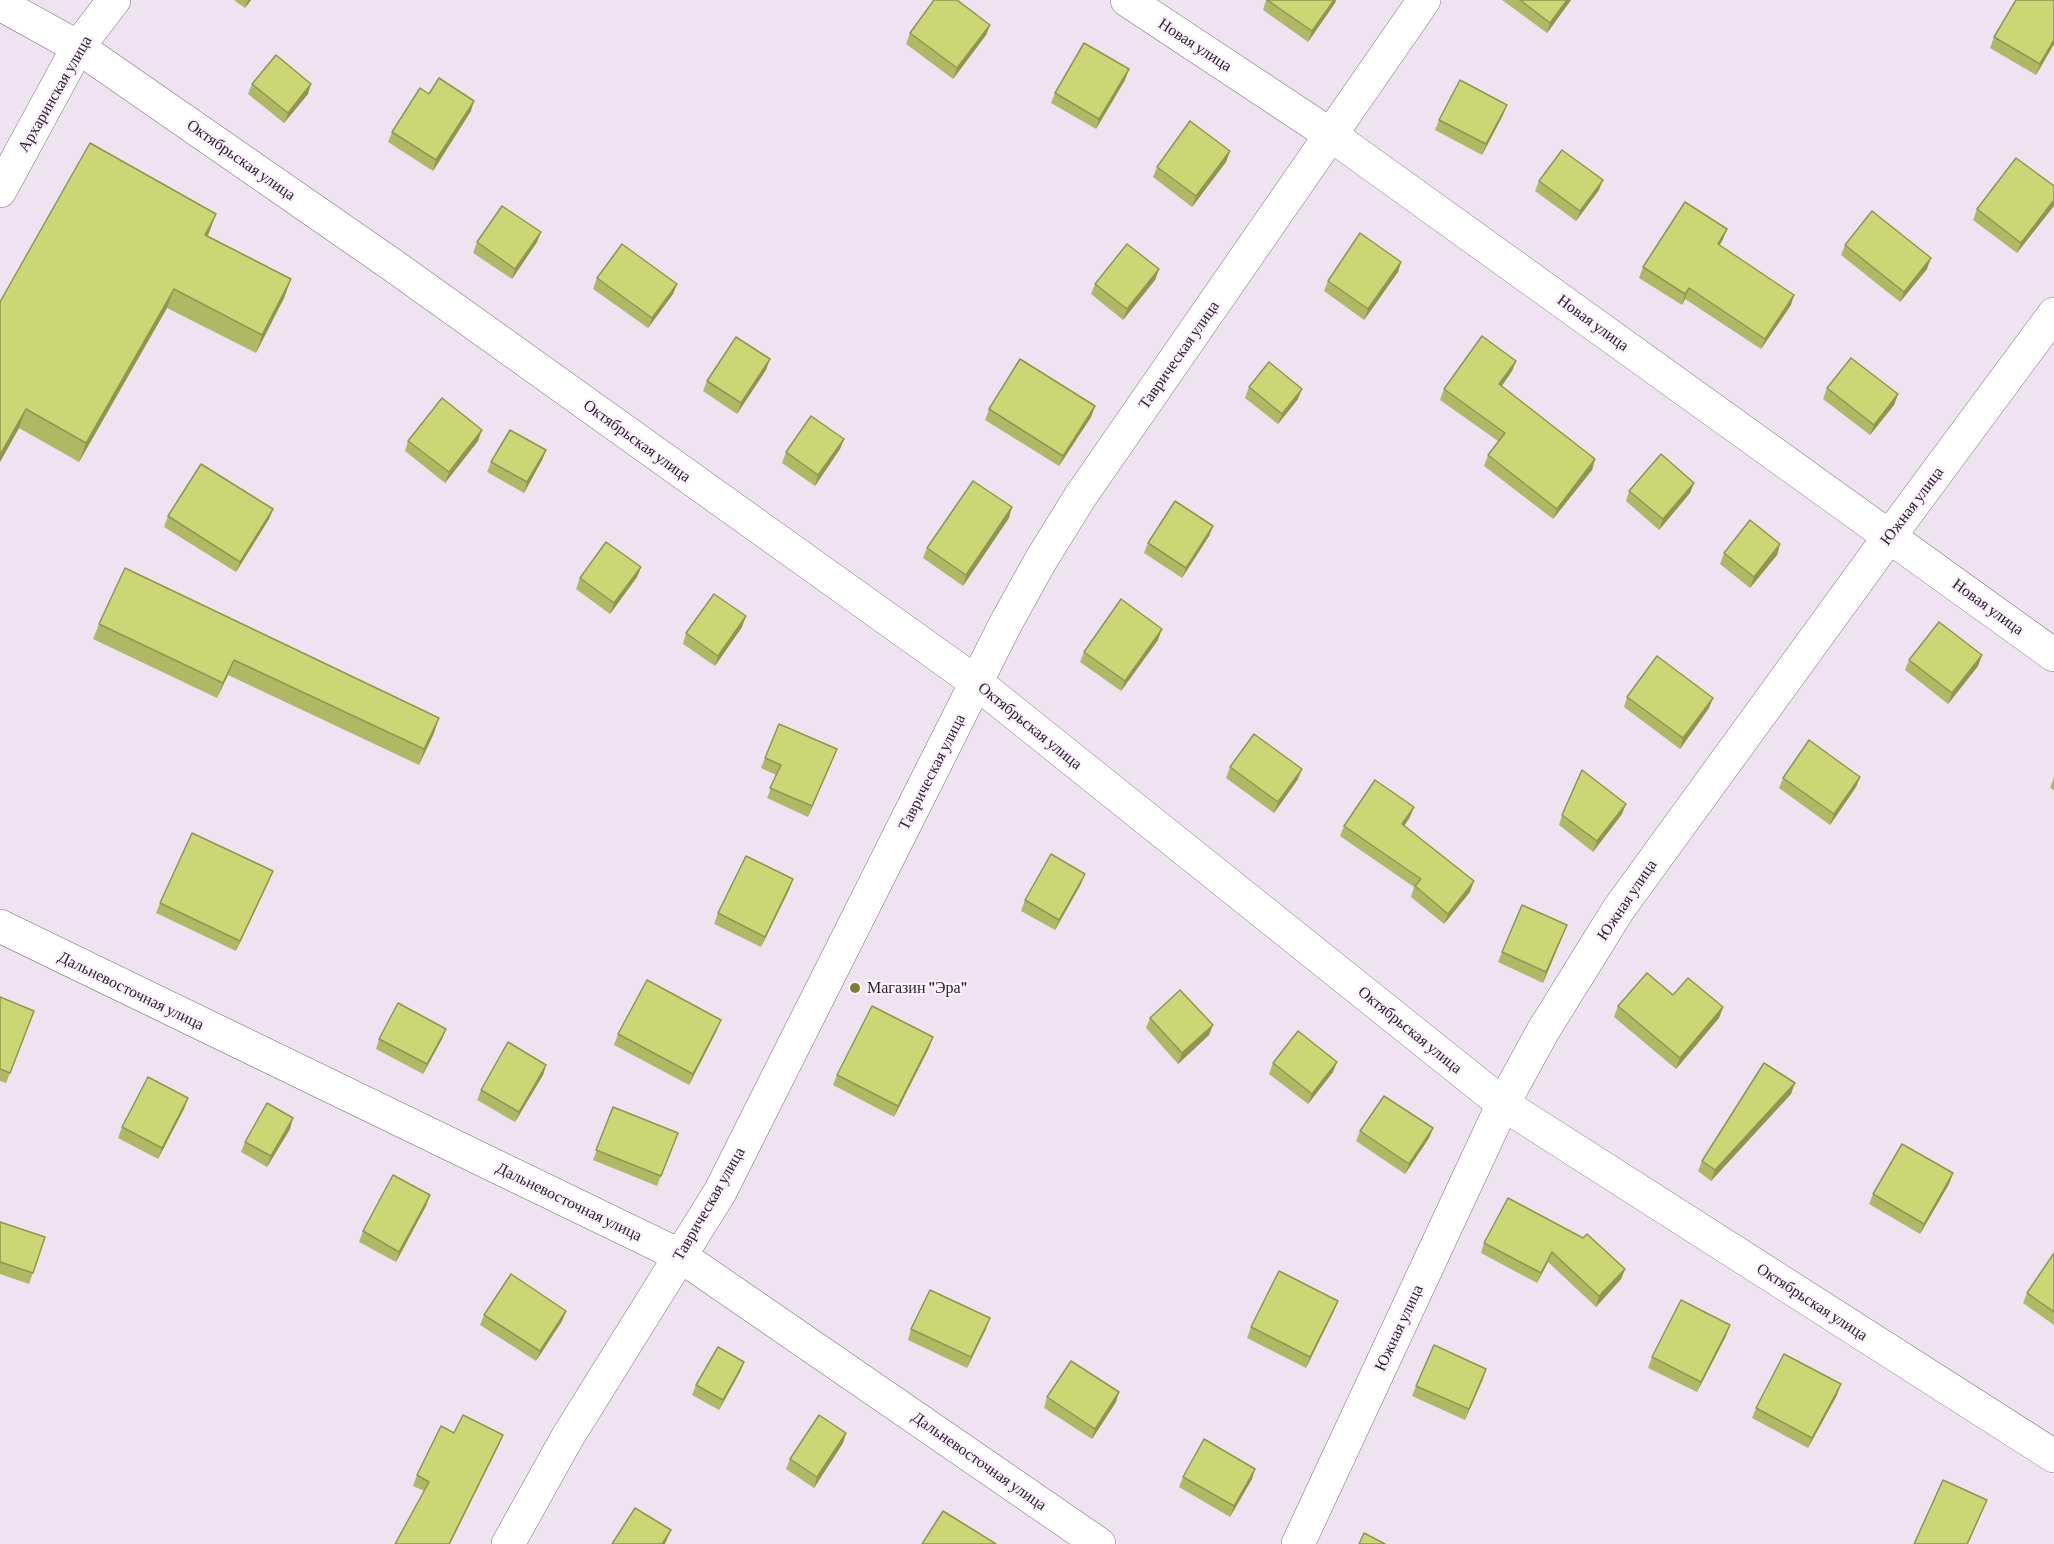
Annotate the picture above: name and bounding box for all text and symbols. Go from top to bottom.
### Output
street label: Новая улица [1155,14,1235,76]
street label: Архаринская улица [14,32,96,156]
street label: Октябрьская улица [183,115,299,205]
street label: Новая улица [1553,291,1633,355]
street label: Таврическая улица [1135,297,1223,413]
street label: Октябрьская улица [579,396,695,486]
street label: Южная улица [1876,463,1948,549]
street label: Новая улица [1948,575,2028,639]
street label: Октябрьская улица [974,678,1086,774]
street label: Таврическая улица [894,711,970,833]
street label: Южная улица [1593,856,1661,944]
street label: Дальневосточная улица [55,947,207,1035]
place label: Магазин "Эра" [867,978,967,998]
marker: Магазин "Эра" [848,981,862,995]
street label: Октябрьская улица [1354,982,1466,1078]
street label: Таврическая улица [669,1144,749,1264]
street label: Дальневосточная улица [493,1158,645,1246]
street label: Октябрьская улица [1753,1259,1871,1345]
street label: Южная улица [1371,1282,1427,1374]
street label: Дальневосточная улица [908,1407,1050,1515]

